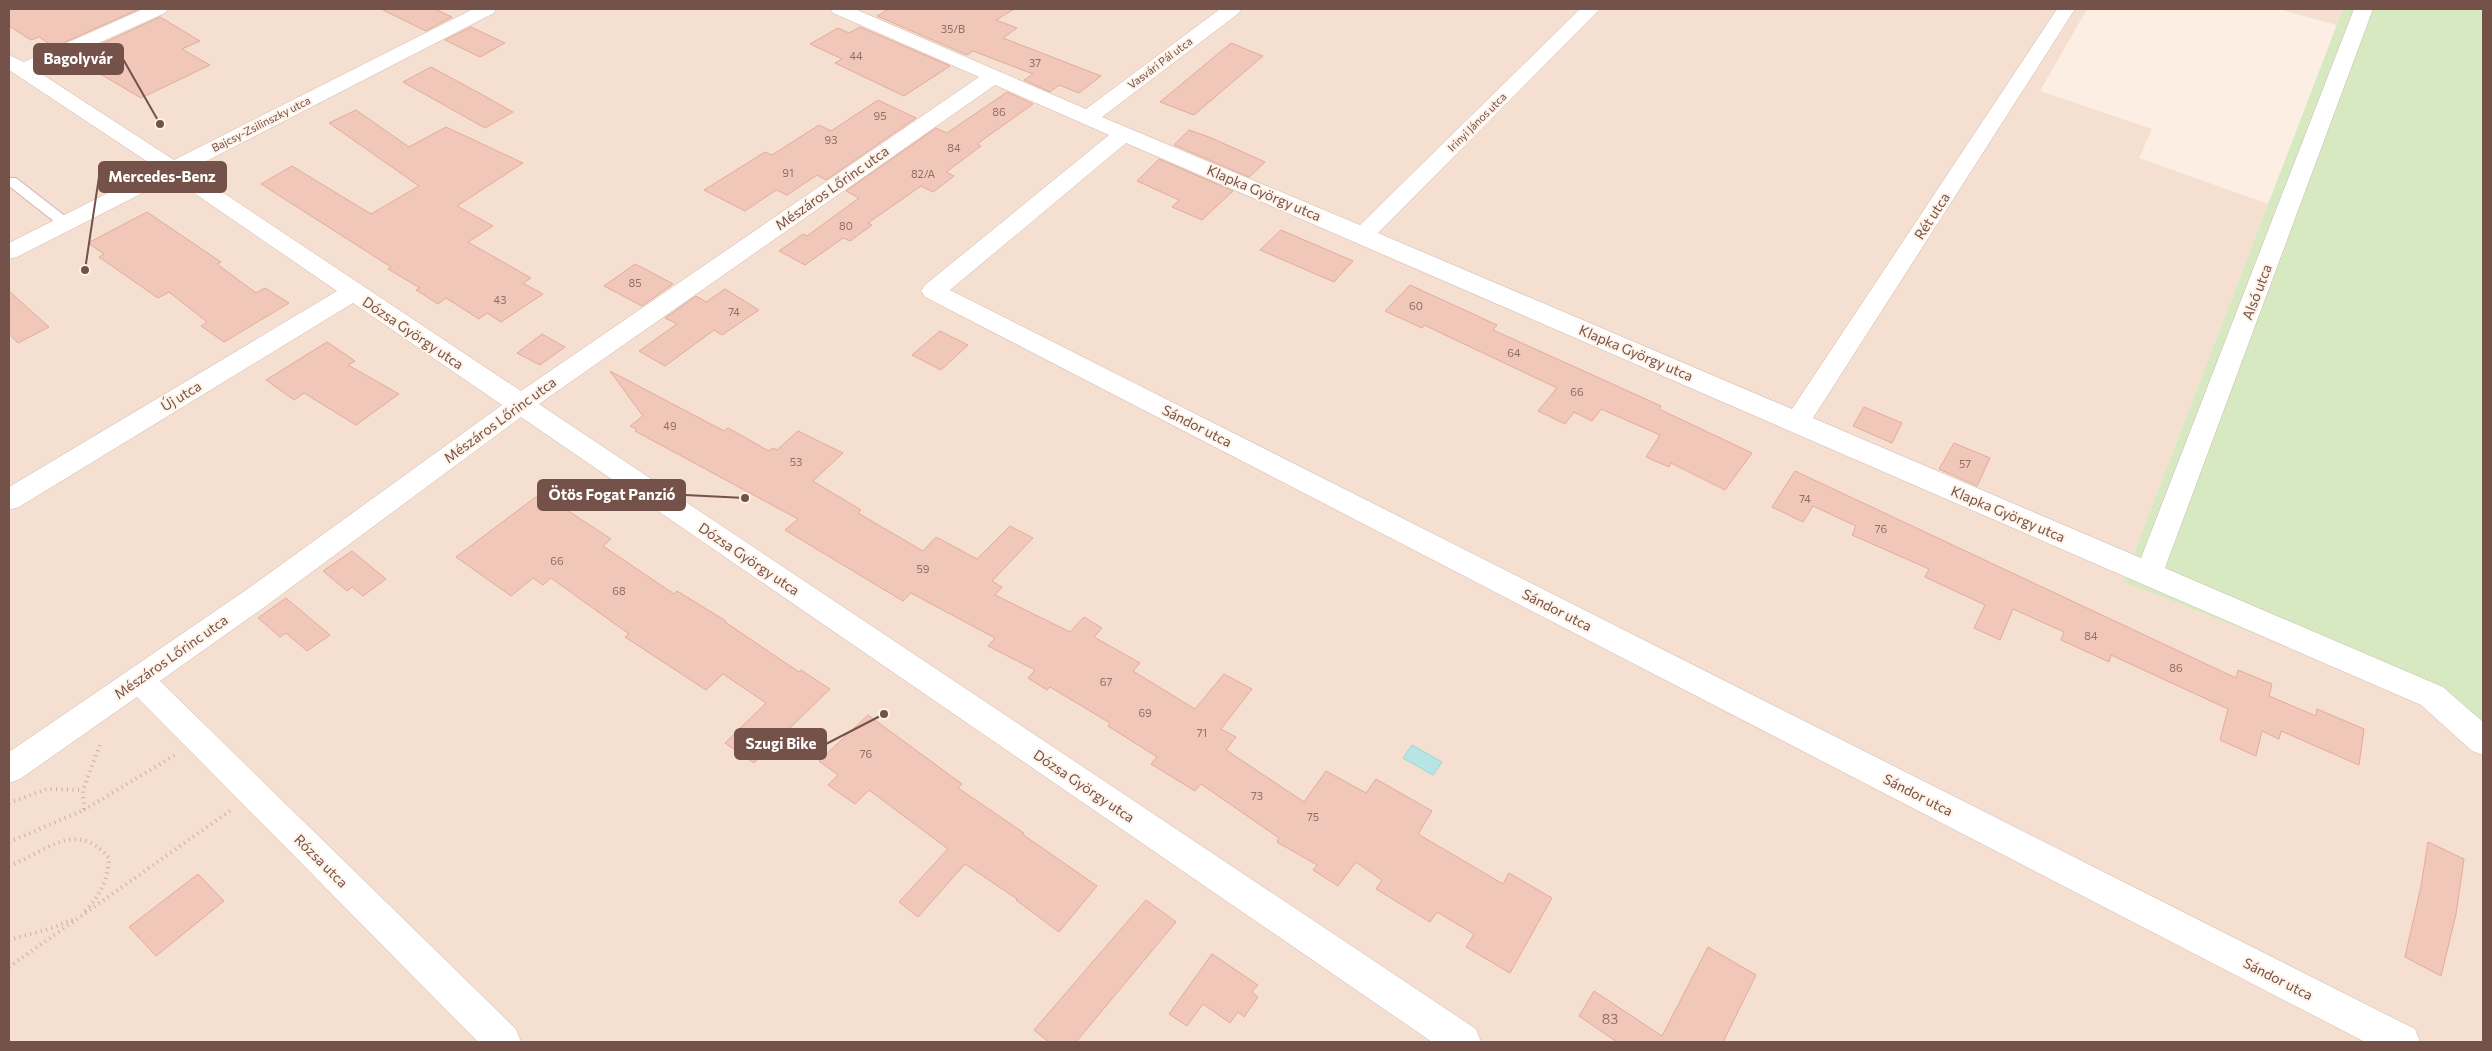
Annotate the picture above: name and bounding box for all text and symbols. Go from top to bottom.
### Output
house number: 35/B [941,22,965,35]
street label: Vasvári Pál utca [1125,34,1195,91]
callout: Bagolyvár [34,44,123,74]
text: Bagolyvár [43,49,113,67]
house number: 44 [849,49,863,62]
house number: 37 [1029,56,1041,69]
street label: Irinyi János utca [1445,90,1509,154]
street label: Bajcsy-Zsilinszky utca [209,93,312,154]
house number: 86 [992,105,1006,118]
house number: 95 [874,109,887,122]
house number: 93 [825,133,837,146]
house number: 84 [947,141,961,154]
street label: Mészáros Lőrinc utca [772,142,892,233]
street label: Klapka György utca [1205,161,1324,224]
callout: Mercedes-Benz [99,162,226,192]
house number: 91 [782,166,794,179]
text: Mercedes-Benz [108,167,216,185]
house number: 82/A [911,167,935,180]
street label: Rét utca [1910,189,1953,242]
house number: 80 [839,219,853,232]
street label: Alsó utca [2238,262,2275,322]
house number: 85 [629,276,642,289]
street label: Dózsa György utca [360,293,467,373]
house number: 43 [494,293,506,306]
house number: 60 [1409,299,1423,312]
house number: 74 [728,305,740,318]
street label: Klapka György utca [1577,321,1696,384]
house number: 64 [1507,346,1521,359]
street label: Mészáros Lőrinc utca [440,373,559,466]
street label: Új utca [157,377,204,414]
house number: 66 [1570,385,1584,398]
street label: Sándor utca [1160,401,1235,450]
house number: 49 [663,419,677,432]
house number: 53 [790,455,802,468]
house number: 57 [1959,457,1971,470]
callout: Ötös Fogat Panzió [538,480,685,510]
street label: Klapka György utca [1949,482,2068,545]
text: Ötös Fogat Panzió [548,485,676,503]
house number: 74 [1799,492,1811,505]
street label: Dózsa György utca [696,519,803,599]
house number: 76 [1875,522,1888,535]
house number: 66 [550,554,564,567]
house number: 59 [917,562,930,575]
house number: 68 [612,584,626,597]
street label: Sándor utca [1520,585,1595,634]
street label: Mészáros Lőrinc utca [111,611,231,702]
house number: 84 [2084,629,2098,642]
house number: 86 [2169,661,2183,674]
house number: 67 [1100,675,1112,688]
house number: 69 [1138,706,1152,719]
house number: 71 [1197,726,1207,739]
callout: Szugi Bike [735,729,826,759]
text: Szugi Bike [746,734,817,752]
street label: Dózsa György utca [1031,746,1138,826]
house number: 76 [860,747,873,760]
street label: Sándor utca [1881,770,1956,819]
house number: 73 [1251,789,1263,802]
house number: 75 [1307,810,1319,823]
street label: Rózsa utca [291,830,352,891]
street label: Sándor utca [2241,954,2316,1003]
house number: 83 [1602,1010,1618,1027]

